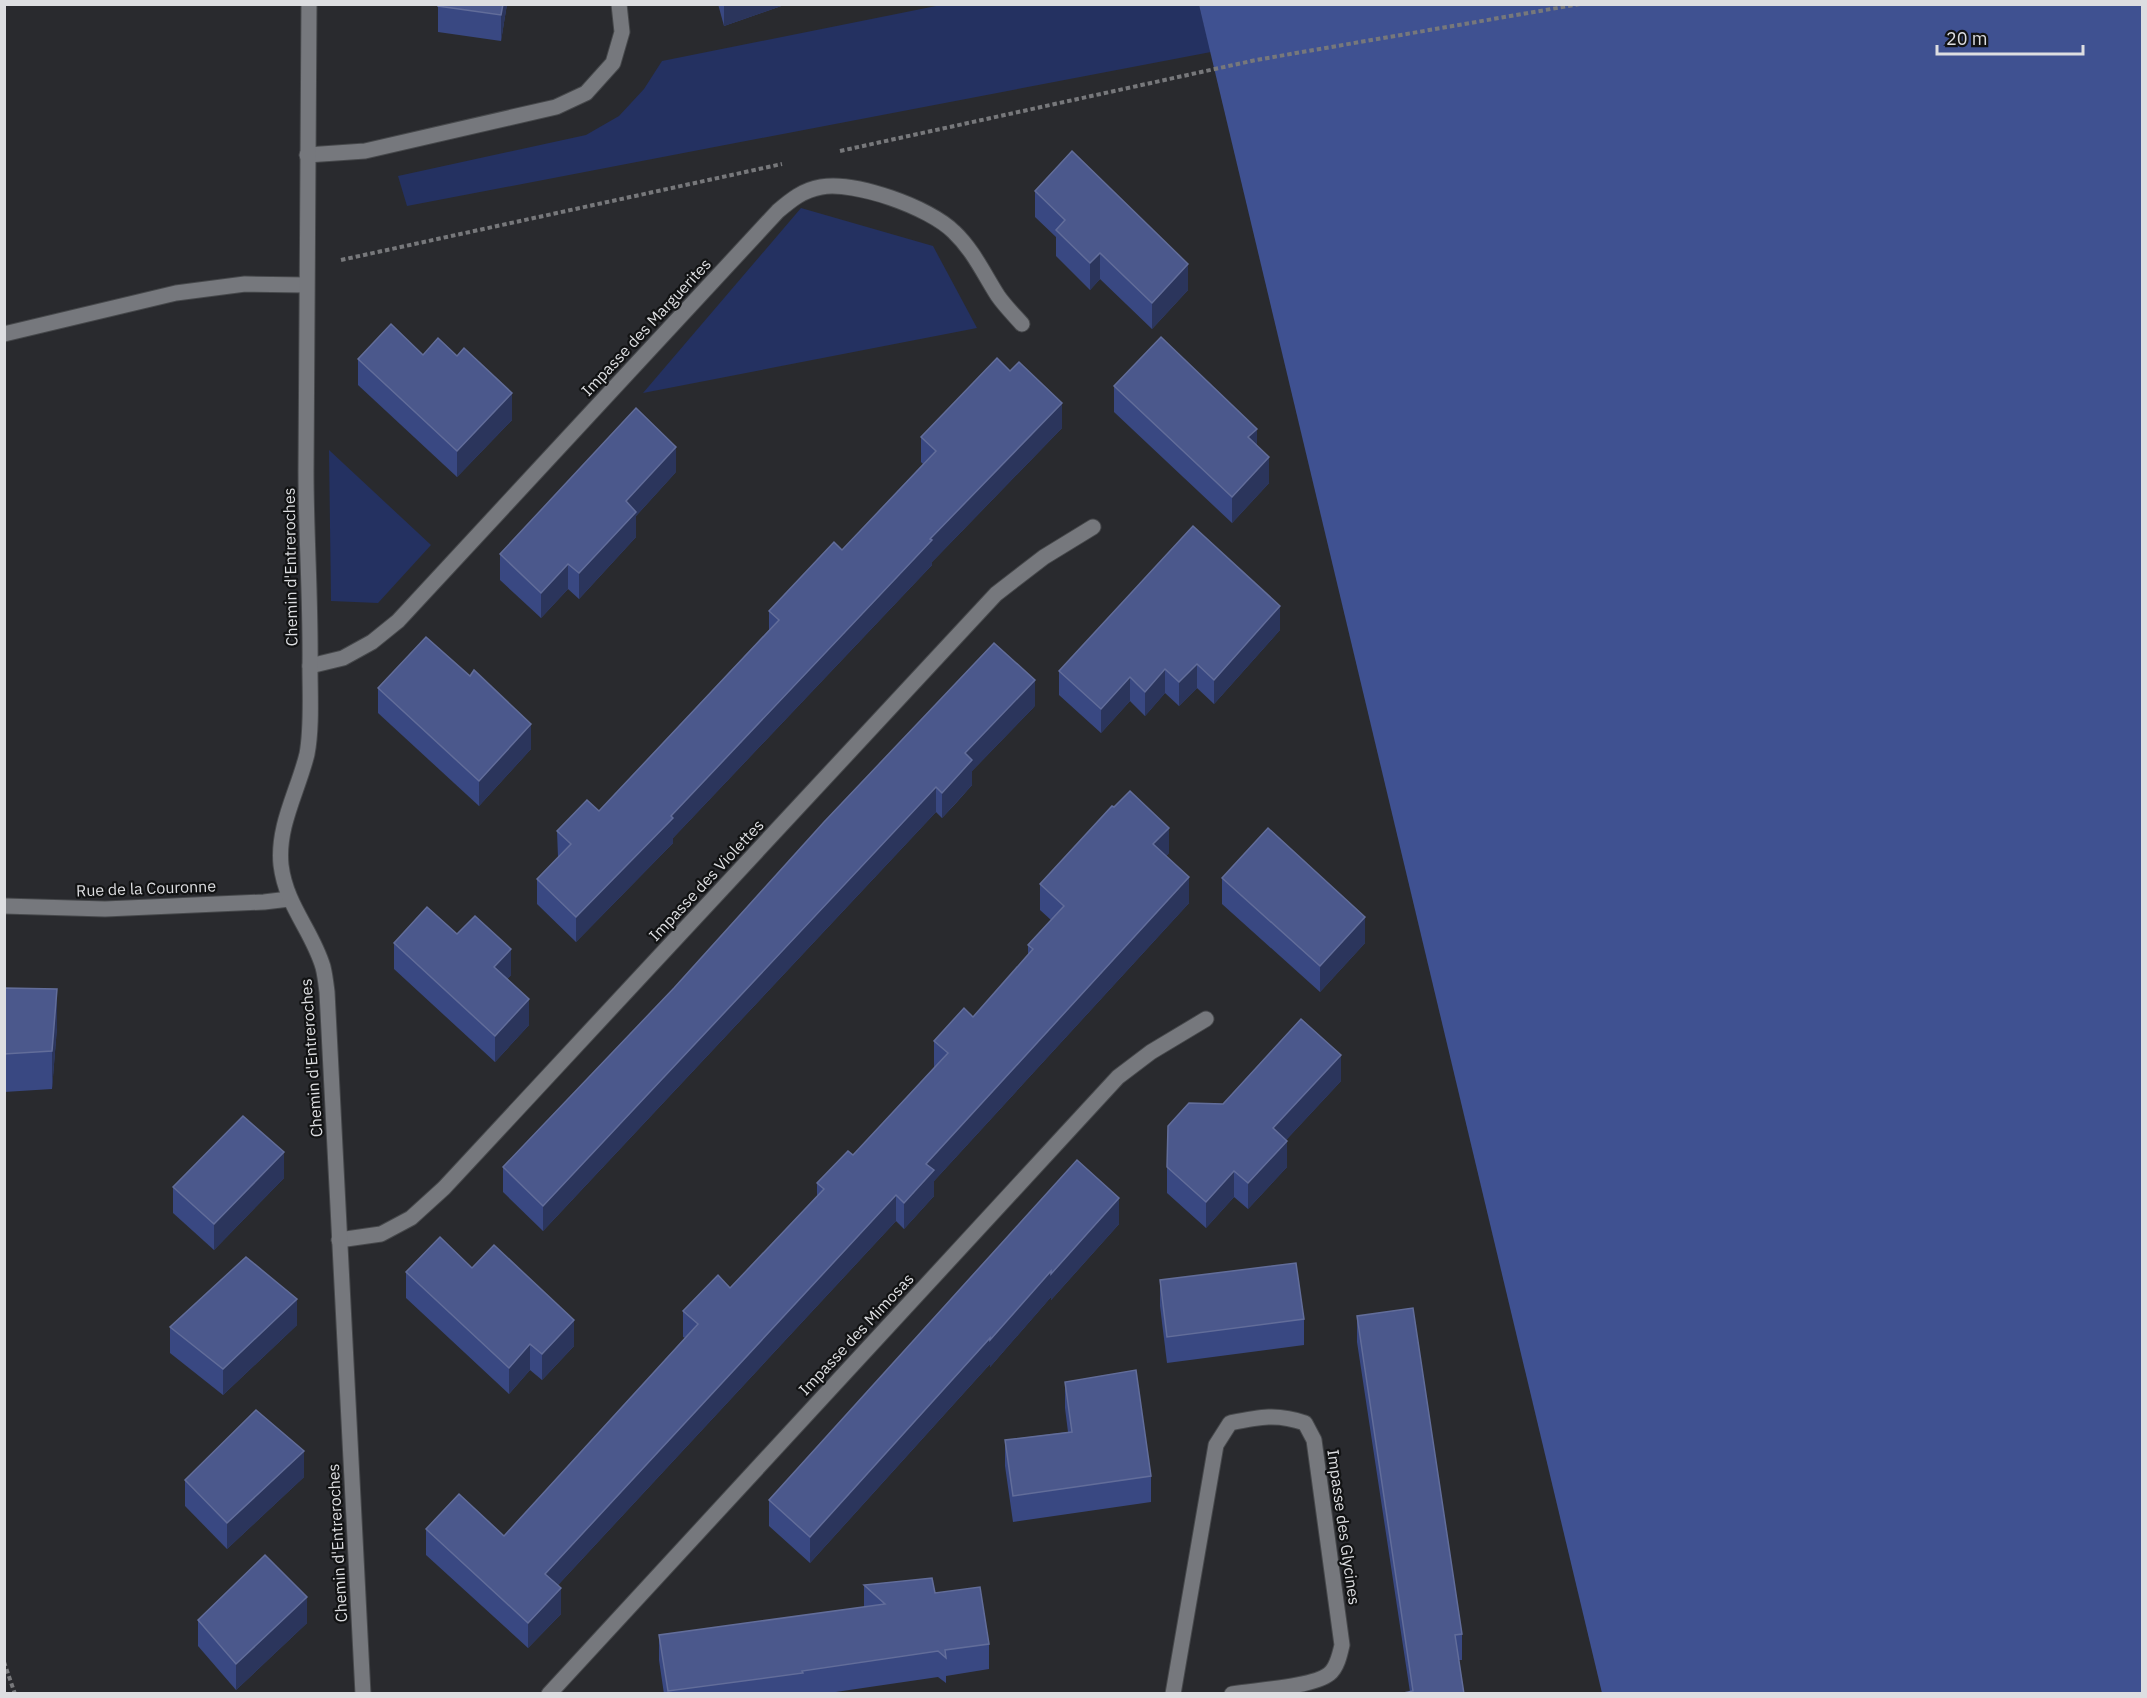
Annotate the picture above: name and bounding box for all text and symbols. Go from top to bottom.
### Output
scale bar [1937,18,2082,56]
text: 20 m [1946,27,1988,50]
street label: Impasse des Marguerites [577,254,715,400]
street label: Chemin d'Entreroches [279,487,301,647]
street label: Impasse des Violettes [644,815,768,945]
street label: Rue de la Couronne [76,876,217,900]
street label: Chemin d'Entreroches [295,978,327,1138]
street label: Impasse des Mimosas [794,1269,918,1399]
street label: Impasse des Glycines [1323,1448,1365,1606]
street label: Chemin d'Entreroches [323,1463,351,1623]

